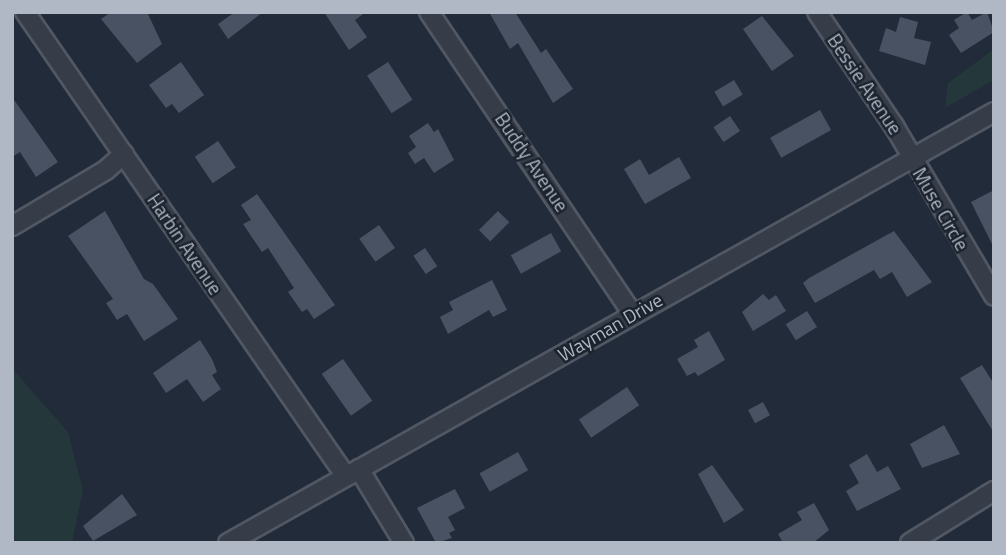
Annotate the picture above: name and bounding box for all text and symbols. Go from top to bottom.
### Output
street label: Bessie Avenue [823,29,907,139]
street label: Buddy Avenue [490,108,574,216]
street label: Muse Circle [908,164,974,254]
street label: Harbin Avenue [143,189,227,299]
street label: Wayman Drive [554,288,666,366]

